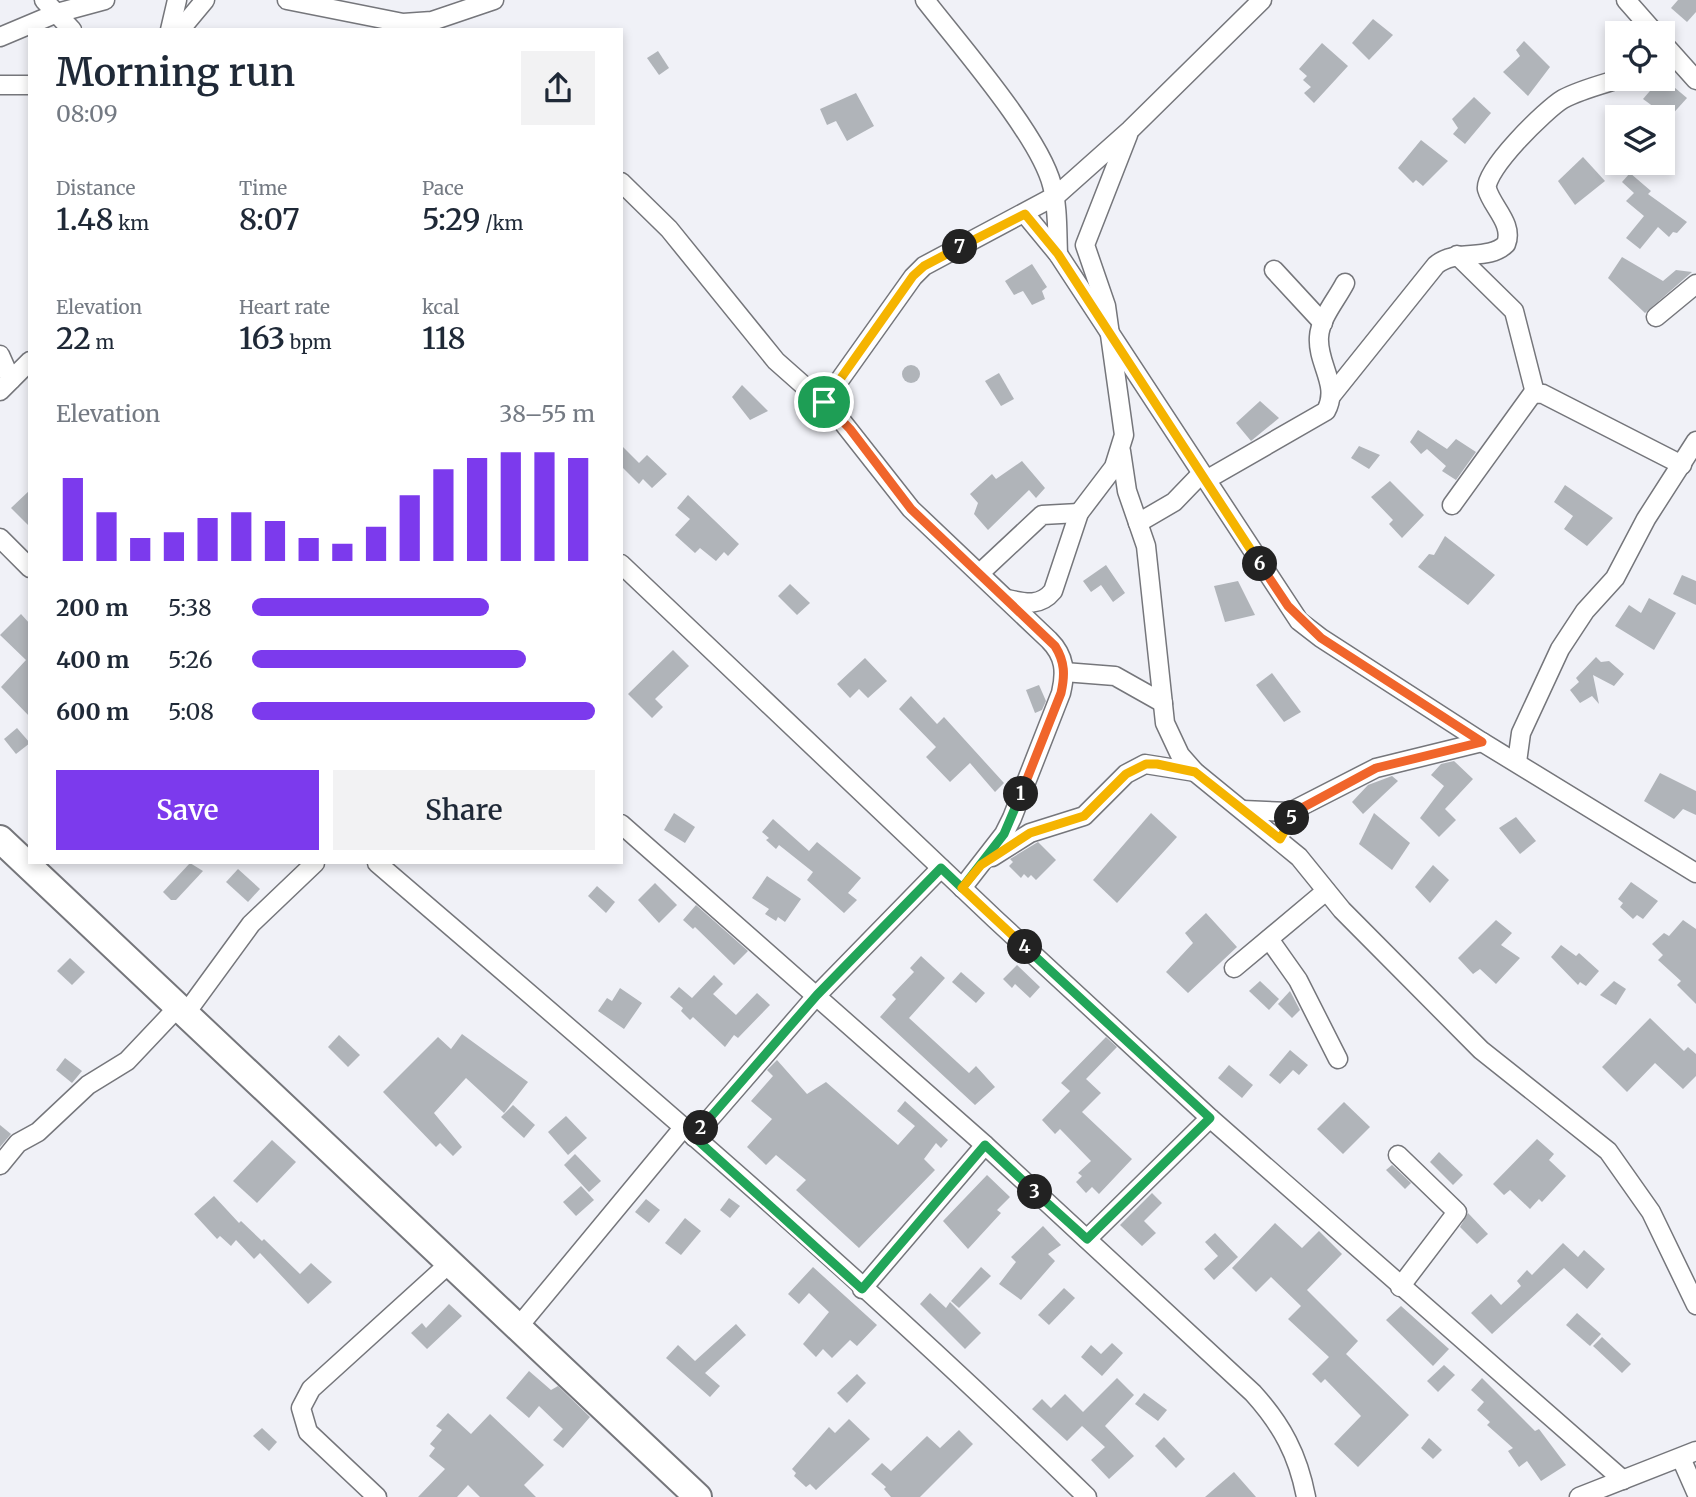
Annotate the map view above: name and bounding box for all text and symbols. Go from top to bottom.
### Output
map controls [1605,21,1675,175]
button: locate [1605,21,1675,91]
text: Morning run [56,49,295,96]
button: share [521,51,595,125]
text: 08:09 [56,99,118,128]
button: layers [1605,105,1675,175]
text: Distance [56,176,135,200]
text: Time [239,176,287,200]
text: Pace [422,176,464,200]
text: 1.48 [56,200,114,238]
text: 8:07 [239,200,300,238]
text: 5:29 [422,200,481,238]
text: km [114,211,149,235]
text: /km [481,211,523,235]
pin: 7 [942,230,978,264]
text: 7 [954,234,965,258]
text: Elevation [56,295,142,319]
text: Heart rate [239,295,330,319]
text: kcal [422,295,459,319]
text: 22 [56,319,91,357]
text: 163 [239,319,285,357]
text: 118 [422,319,466,357]
text: m [91,330,114,354]
text: bpm [285,330,332,354]
pin [794,372,854,432]
icon: arrive [805,383,843,421]
text: Elevation [56,399,160,428]
text: 38–55 m [499,399,595,428]
pin: 6 [1242,546,1278,582]
text: 6 [1254,551,1265,575]
text: 200 m [56,593,128,622]
text: 5:38 [168,593,212,622]
text: 400 m [56,645,130,674]
text: 5:26 [168,645,213,674]
text: 600 m [56,697,129,726]
text: 5:08 [168,697,214,726]
button: Save [56,770,319,850]
button: Share [333,770,595,850]
pin: 1 [1004,776,1038,812]
text: 1 [1016,781,1025,805]
pin: 5 [1274,800,1310,836]
text: 5 [1286,805,1297,829]
pin: 4 [1007,930,1042,964]
text: 4 [1018,934,1031,958]
pin: 2 [684,1110,718,1146]
text: 2 [695,1115,706,1139]
pin: 3 [1018,1174,1052,1210]
text: 3 [1029,1179,1040,1203]

